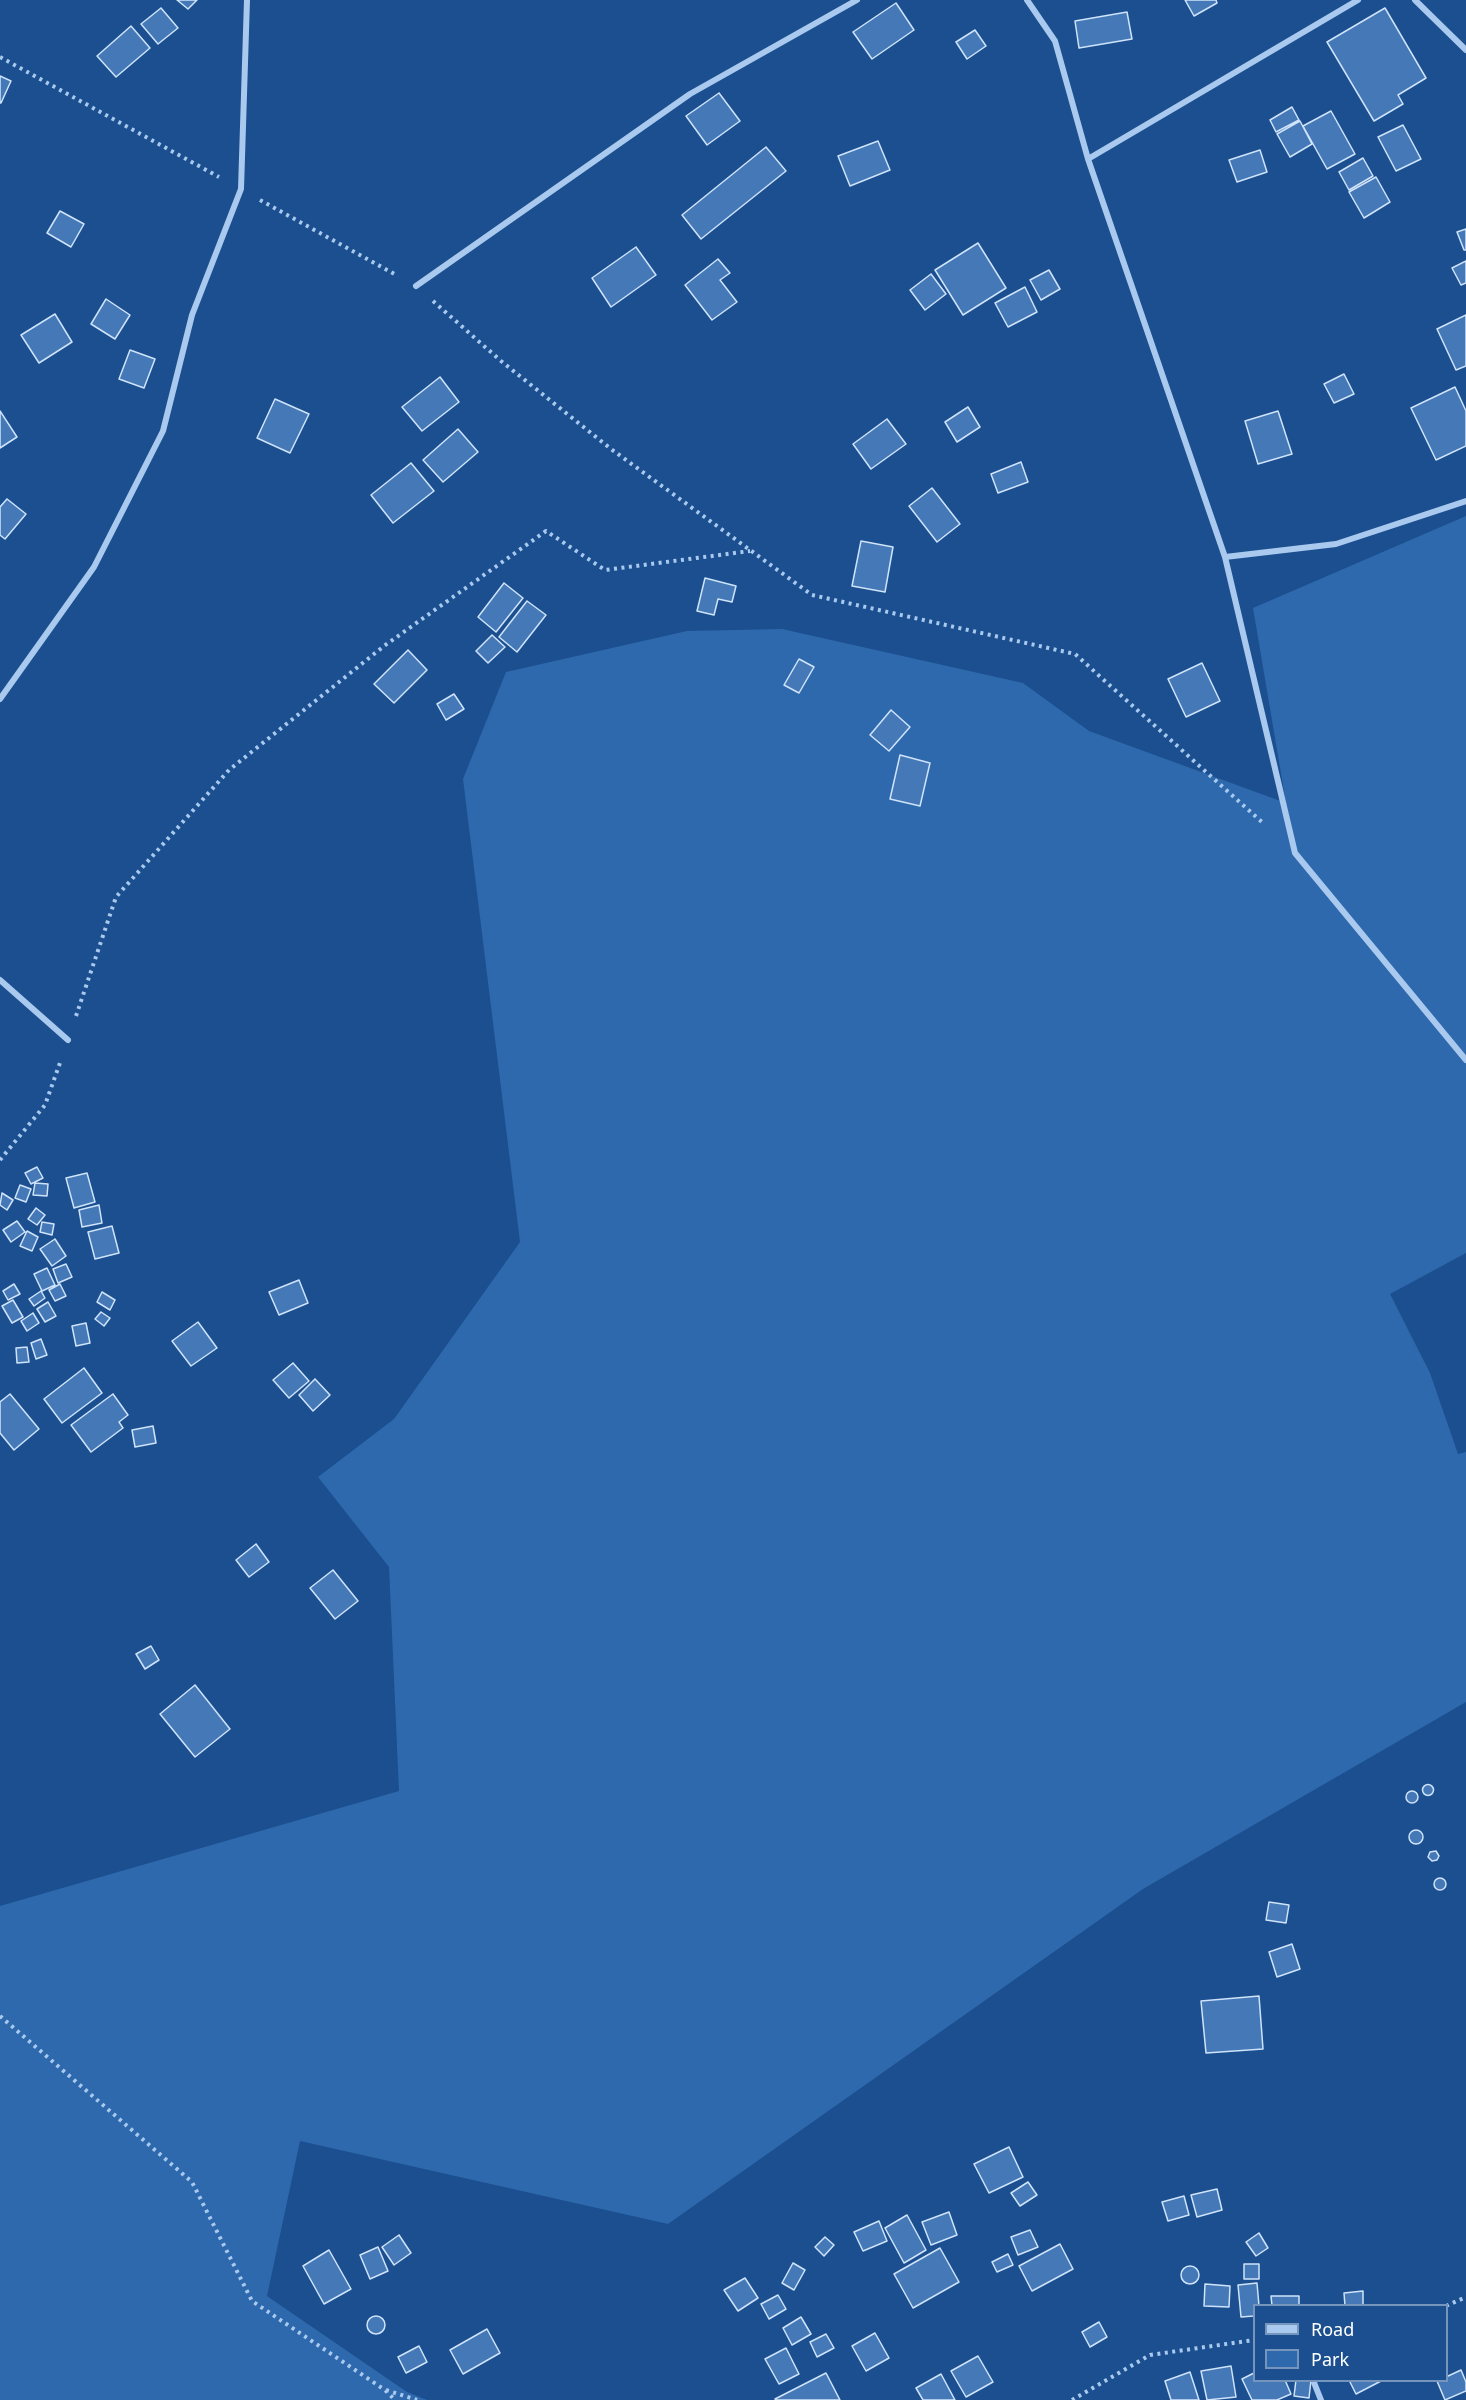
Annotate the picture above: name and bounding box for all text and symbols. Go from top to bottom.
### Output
legend [1253,2304,1448,2382]
text: Road [1311,2317,1354,2341]
text: Park [1311,2347,1349,2371]

